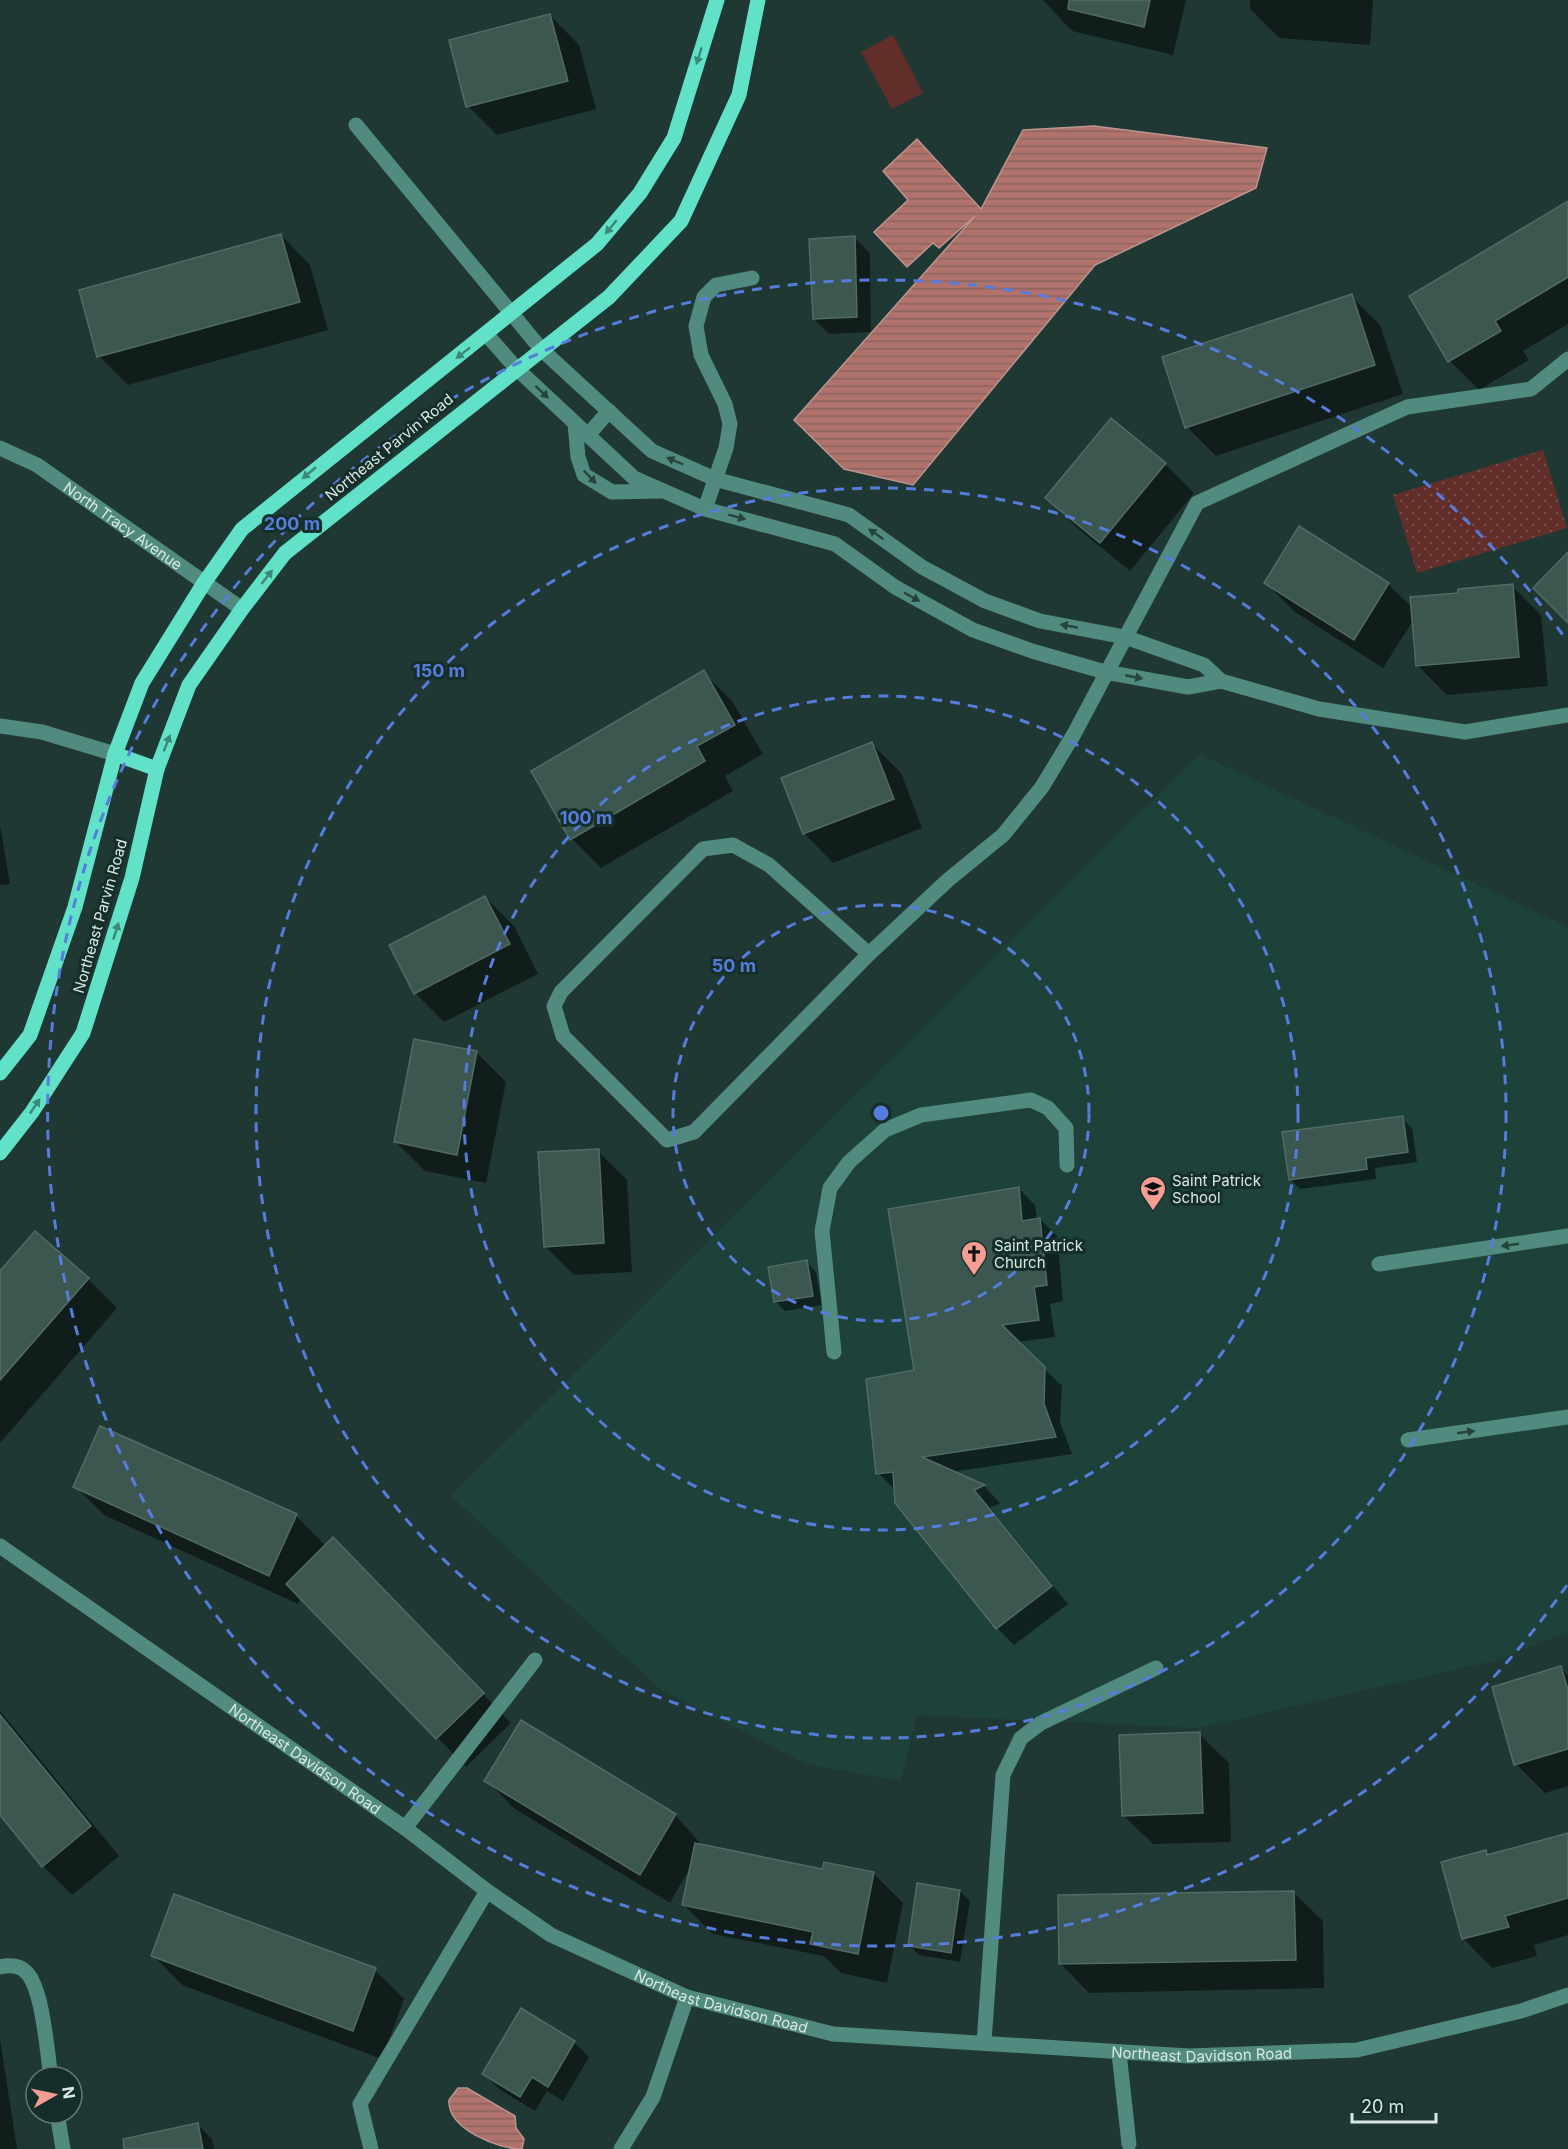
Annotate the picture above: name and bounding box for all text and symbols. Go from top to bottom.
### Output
one-way arrow [694,47,703,65]
one-way arrow [605,219,618,235]
one-way arrow [455,346,471,359]
one-way arrow [534,385,549,399]
street label: Northeast Parvin Road [321,389,457,505]
one-way arrow [666,456,684,465]
one-way arrow [302,466,317,479]
one-way arrow [583,470,597,485]
street label: North Tracy Avenue [60,477,186,574]
text: 200 m [264,513,320,534]
one-way arrow [728,513,746,523]
one-way arrow [869,528,885,540]
one-way arrow [260,569,273,585]
one-way arrow [904,592,921,602]
one-way arrow [1060,621,1079,630]
text: 150 m [413,660,465,681]
one-way arrow [1124,673,1143,682]
one-way arrow [163,734,172,752]
text: 100 m [560,807,612,828]
street label: Northeast Parvin Road [69,837,131,995]
one-way arrow [111,922,121,940]
text: 50 m [712,955,756,976]
one-way arrow [29,1099,41,1115]
centre of rings [871,1103,891,1123]
place label: Saint Patrick School [1172,1171,1262,1207]
school or university icon: Saint Patrick School [1138,1174,1168,1212]
place label: Saint Patrick Church [994,1236,1084,1272]
church icon: Saint Patrick Church [959,1239,989,1277]
one-way arrow [1500,1240,1519,1249]
one-way arrow [1456,1428,1475,1437]
street label: Northeast Davidson Road [226,1699,385,1818]
street label: Northeast Davidson Road [632,1965,810,2037]
street label: Northeast Davidson Road [1111,2042,1292,2066]
north arrow [24,2065,84,2125]
text: N [58,2085,80,2100]
scale bar [1352,2086,1436,2124]
text: 20 m [1361,2096,1404,2117]

